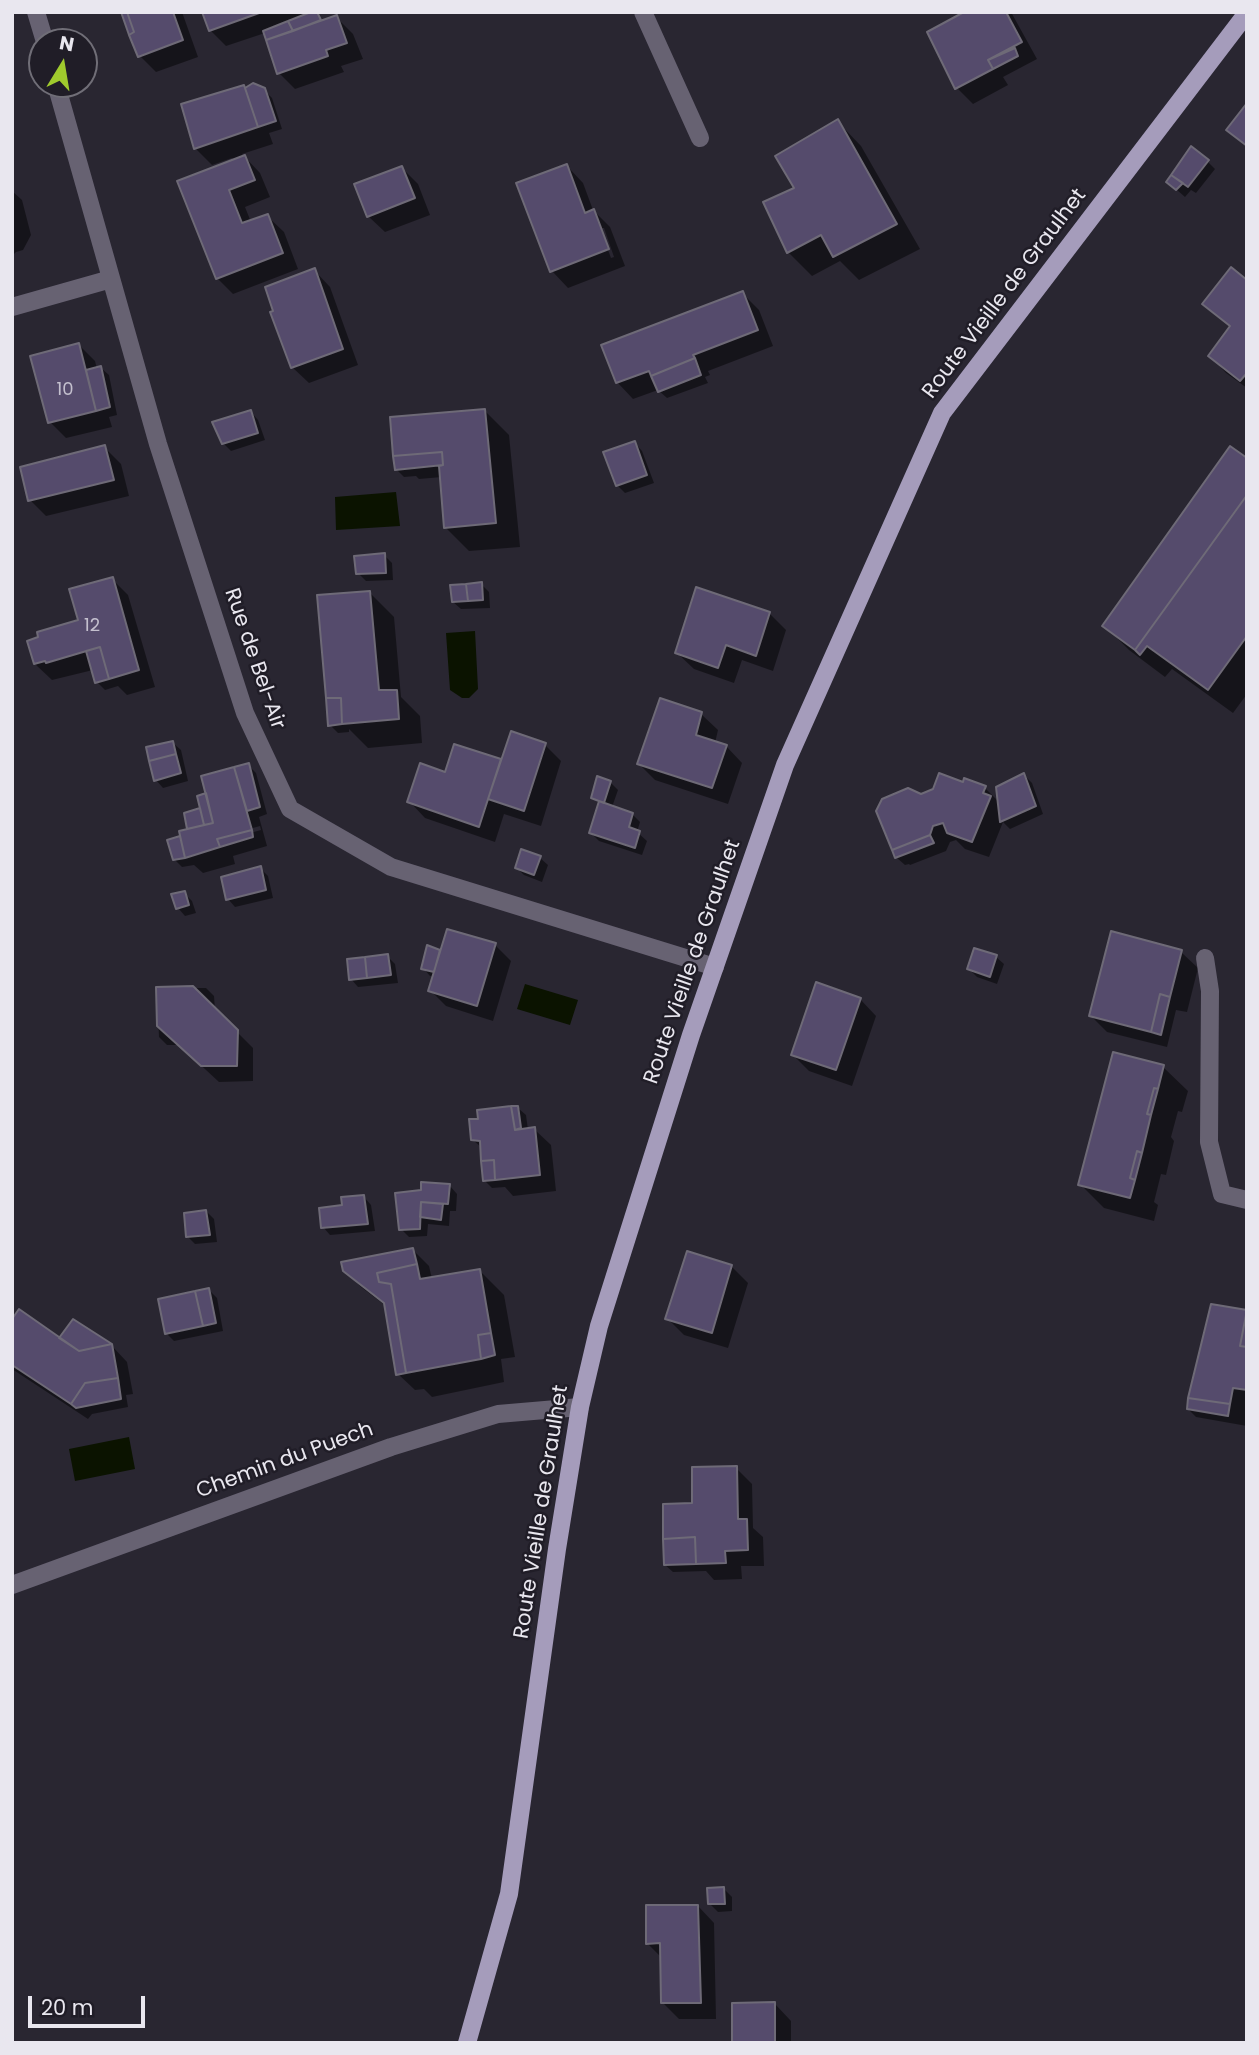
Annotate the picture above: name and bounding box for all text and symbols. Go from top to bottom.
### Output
north arrow [28,28,98,98]
text: N [57,29,76,58]
street label: Route Vieille de Graulhet [918,184,1092,404]
house number: 10 [56,379,74,401]
street label: Rue de Bel-Air [218,585,290,733]
house number: 12 [84,615,100,637]
street label: Route Vieille de Graulhet [639,837,747,1087]
street label: Route Vieille de Graulhet [510,1383,574,1641]
street label: Chemin du Puech [193,1417,377,1505]
scale bar [32,1982,149,2026]
text: 20 m [41,1993,94,2022]

